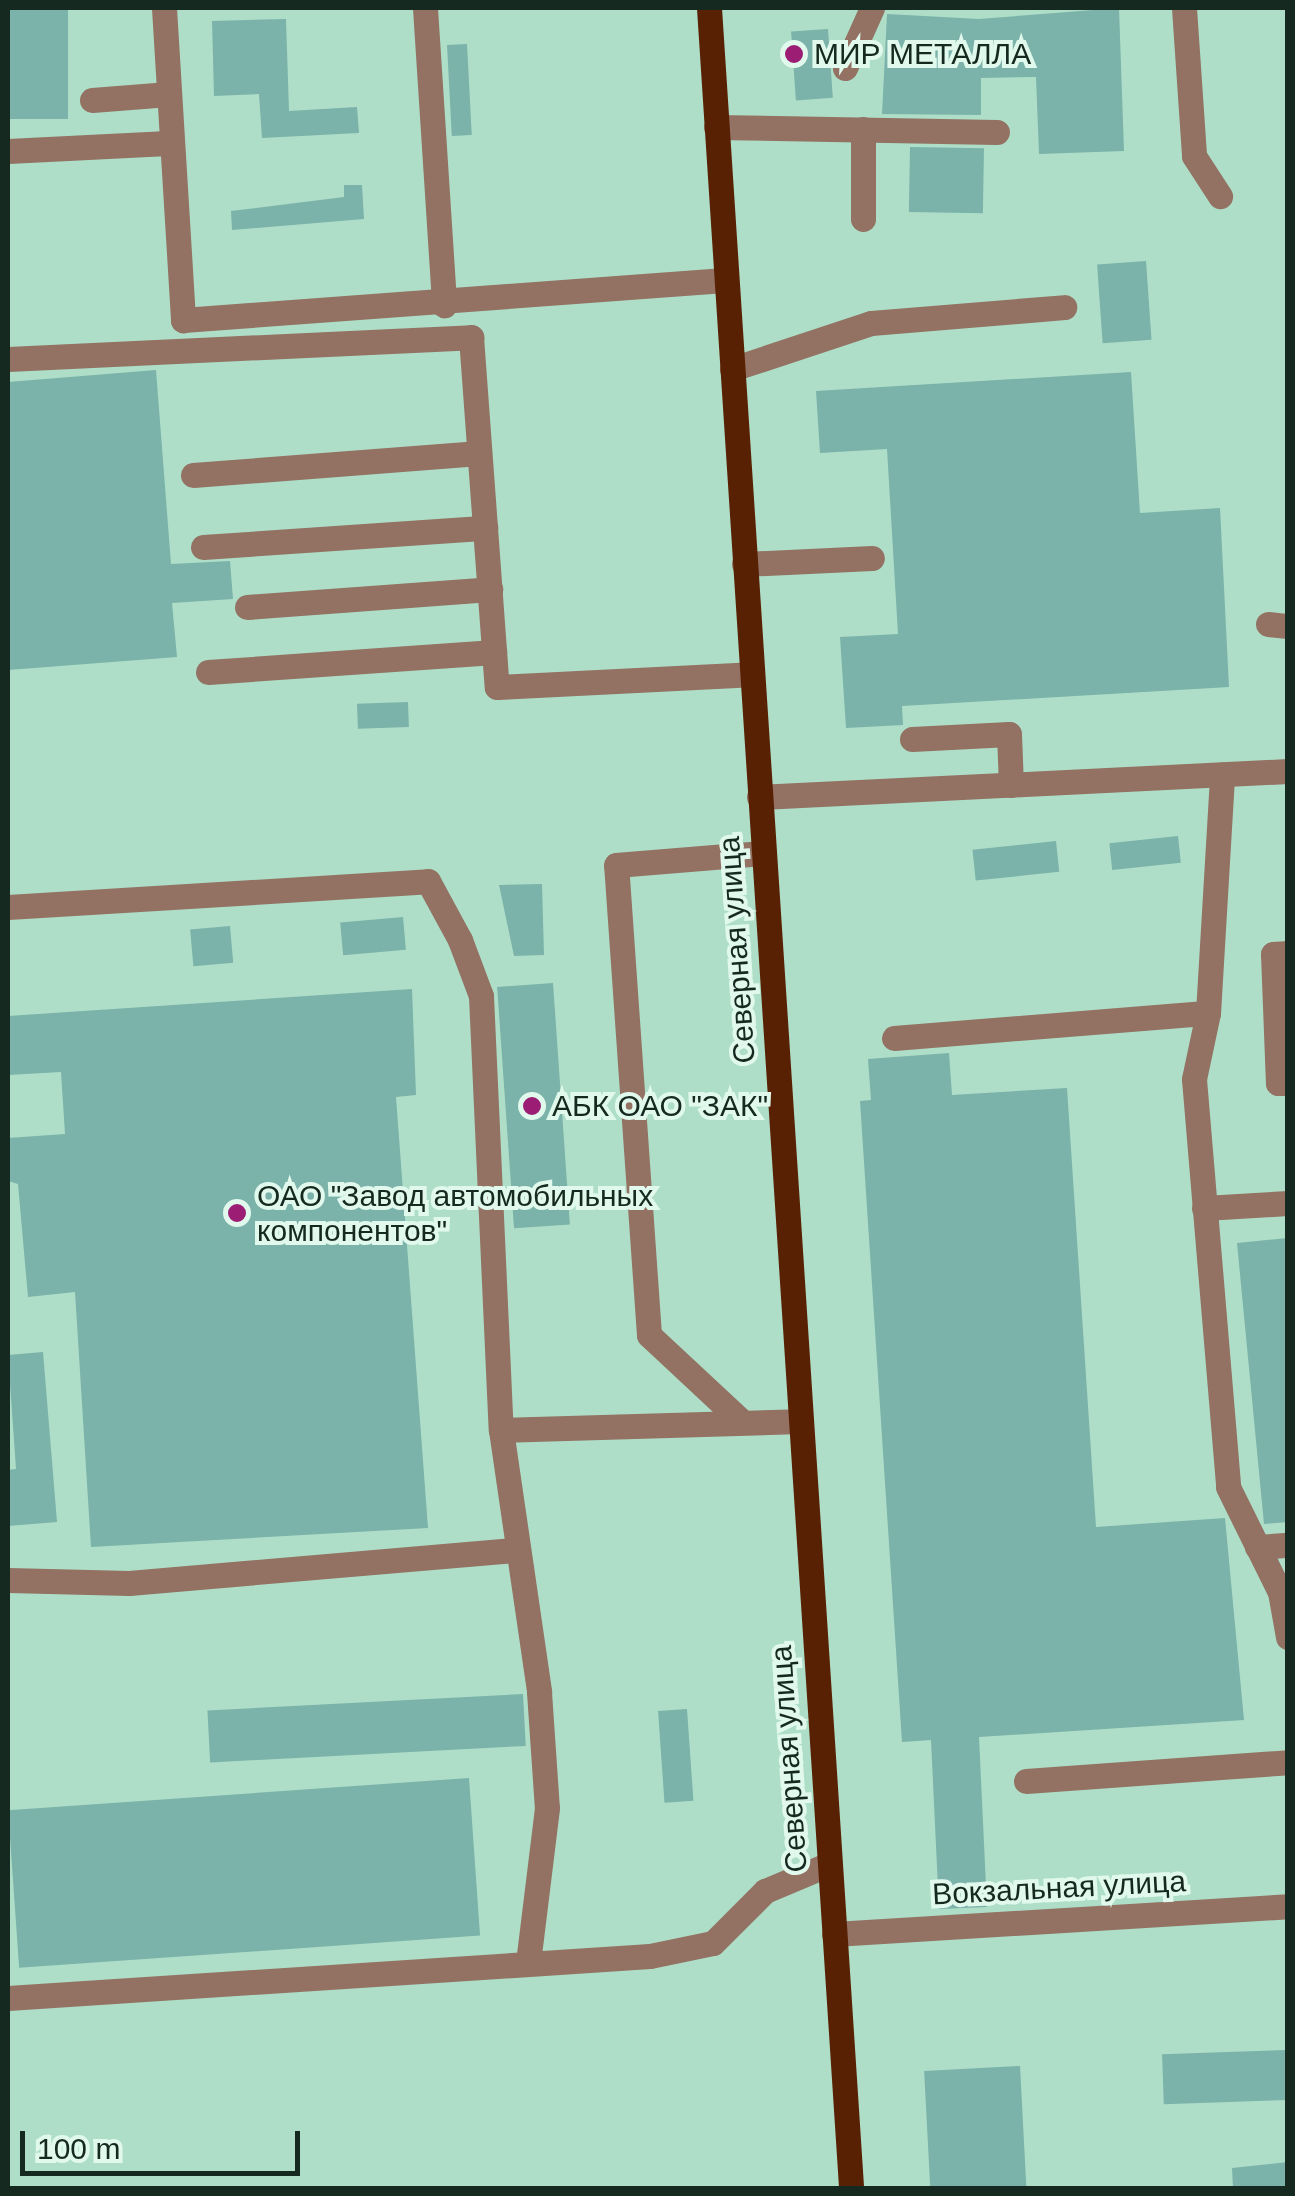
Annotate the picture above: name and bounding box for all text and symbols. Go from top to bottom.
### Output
place label: МИР МЕТАЛЛА [814,36,1031,72]
marker: МИР МЕТАЛЛА [783,43,805,65]
street label: Северная улица [711,835,763,1065]
place label: АБК ОАО "ЗАК" [552,1088,768,1124]
marker: АБК ОАО "ЗАК" [521,1095,543,1117]
place label: ОАО "Завод автомобильных компонентов" [257,1178,653,1248]
marker: ОАО "Завод автомобильных компонентов" [226,1202,248,1224]
street label: Северная улица [763,1644,815,1874]
street label: Вокзальная улица [931,1863,1187,1913]
scale bar [25,2111,305,2173]
text: 100 m [37,2132,120,2165]

